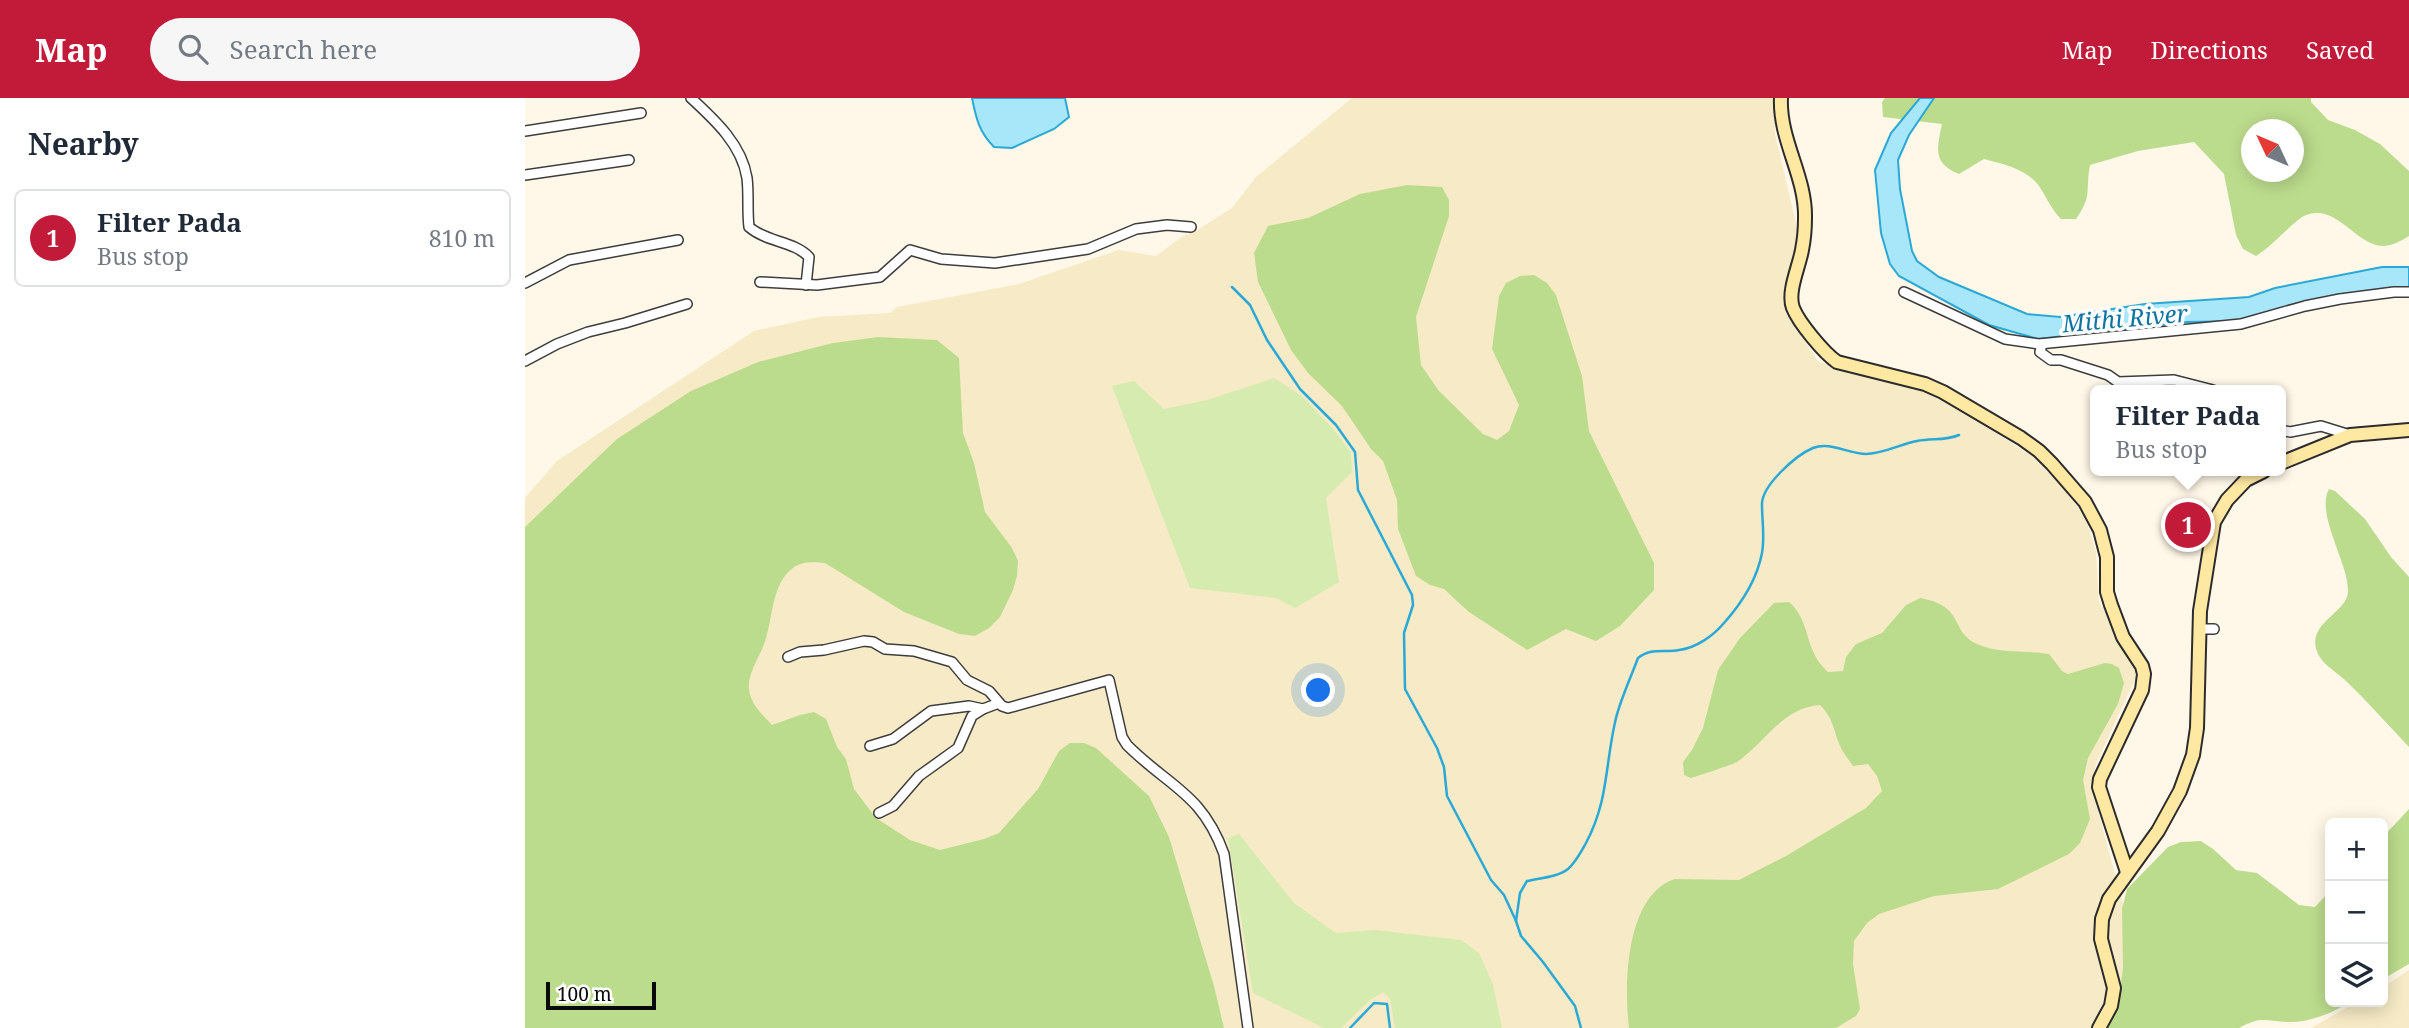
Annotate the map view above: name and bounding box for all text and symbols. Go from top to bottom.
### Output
search box [150,18,640,81]
text: Map [35,27,108,72]
icon: search [174,30,212,68]
text: Search here [230,31,377,67]
text: Map [2062,33,2113,66]
text: Directions [2151,33,2268,66]
text: Saved [2306,33,2374,66]
north arrow [2241,119,2304,182]
text: Nearby [28,123,139,164]
text: Filter Pada [97,204,242,240]
text: 1 [47,222,60,254]
text: 810 m [429,222,495,254]
text: Bus stop [97,240,189,272]
water label: Mithi River [2060,296,2190,340]
popup [2090,385,2286,476]
text: Filter Pada [2116,397,2260,433]
text: Bus stop [2116,433,2207,465]
pin: 1 [2165,499,2211,551]
your location [1301,673,1335,707]
map controls [2325,818,2388,1007]
button: + [2325,818,2388,881]
button: − [2325,881,2388,944]
button: layers [2325,944,2388,1007]
scale bar [546,979,656,1011]
text: 100 m [557,981,612,1007]

